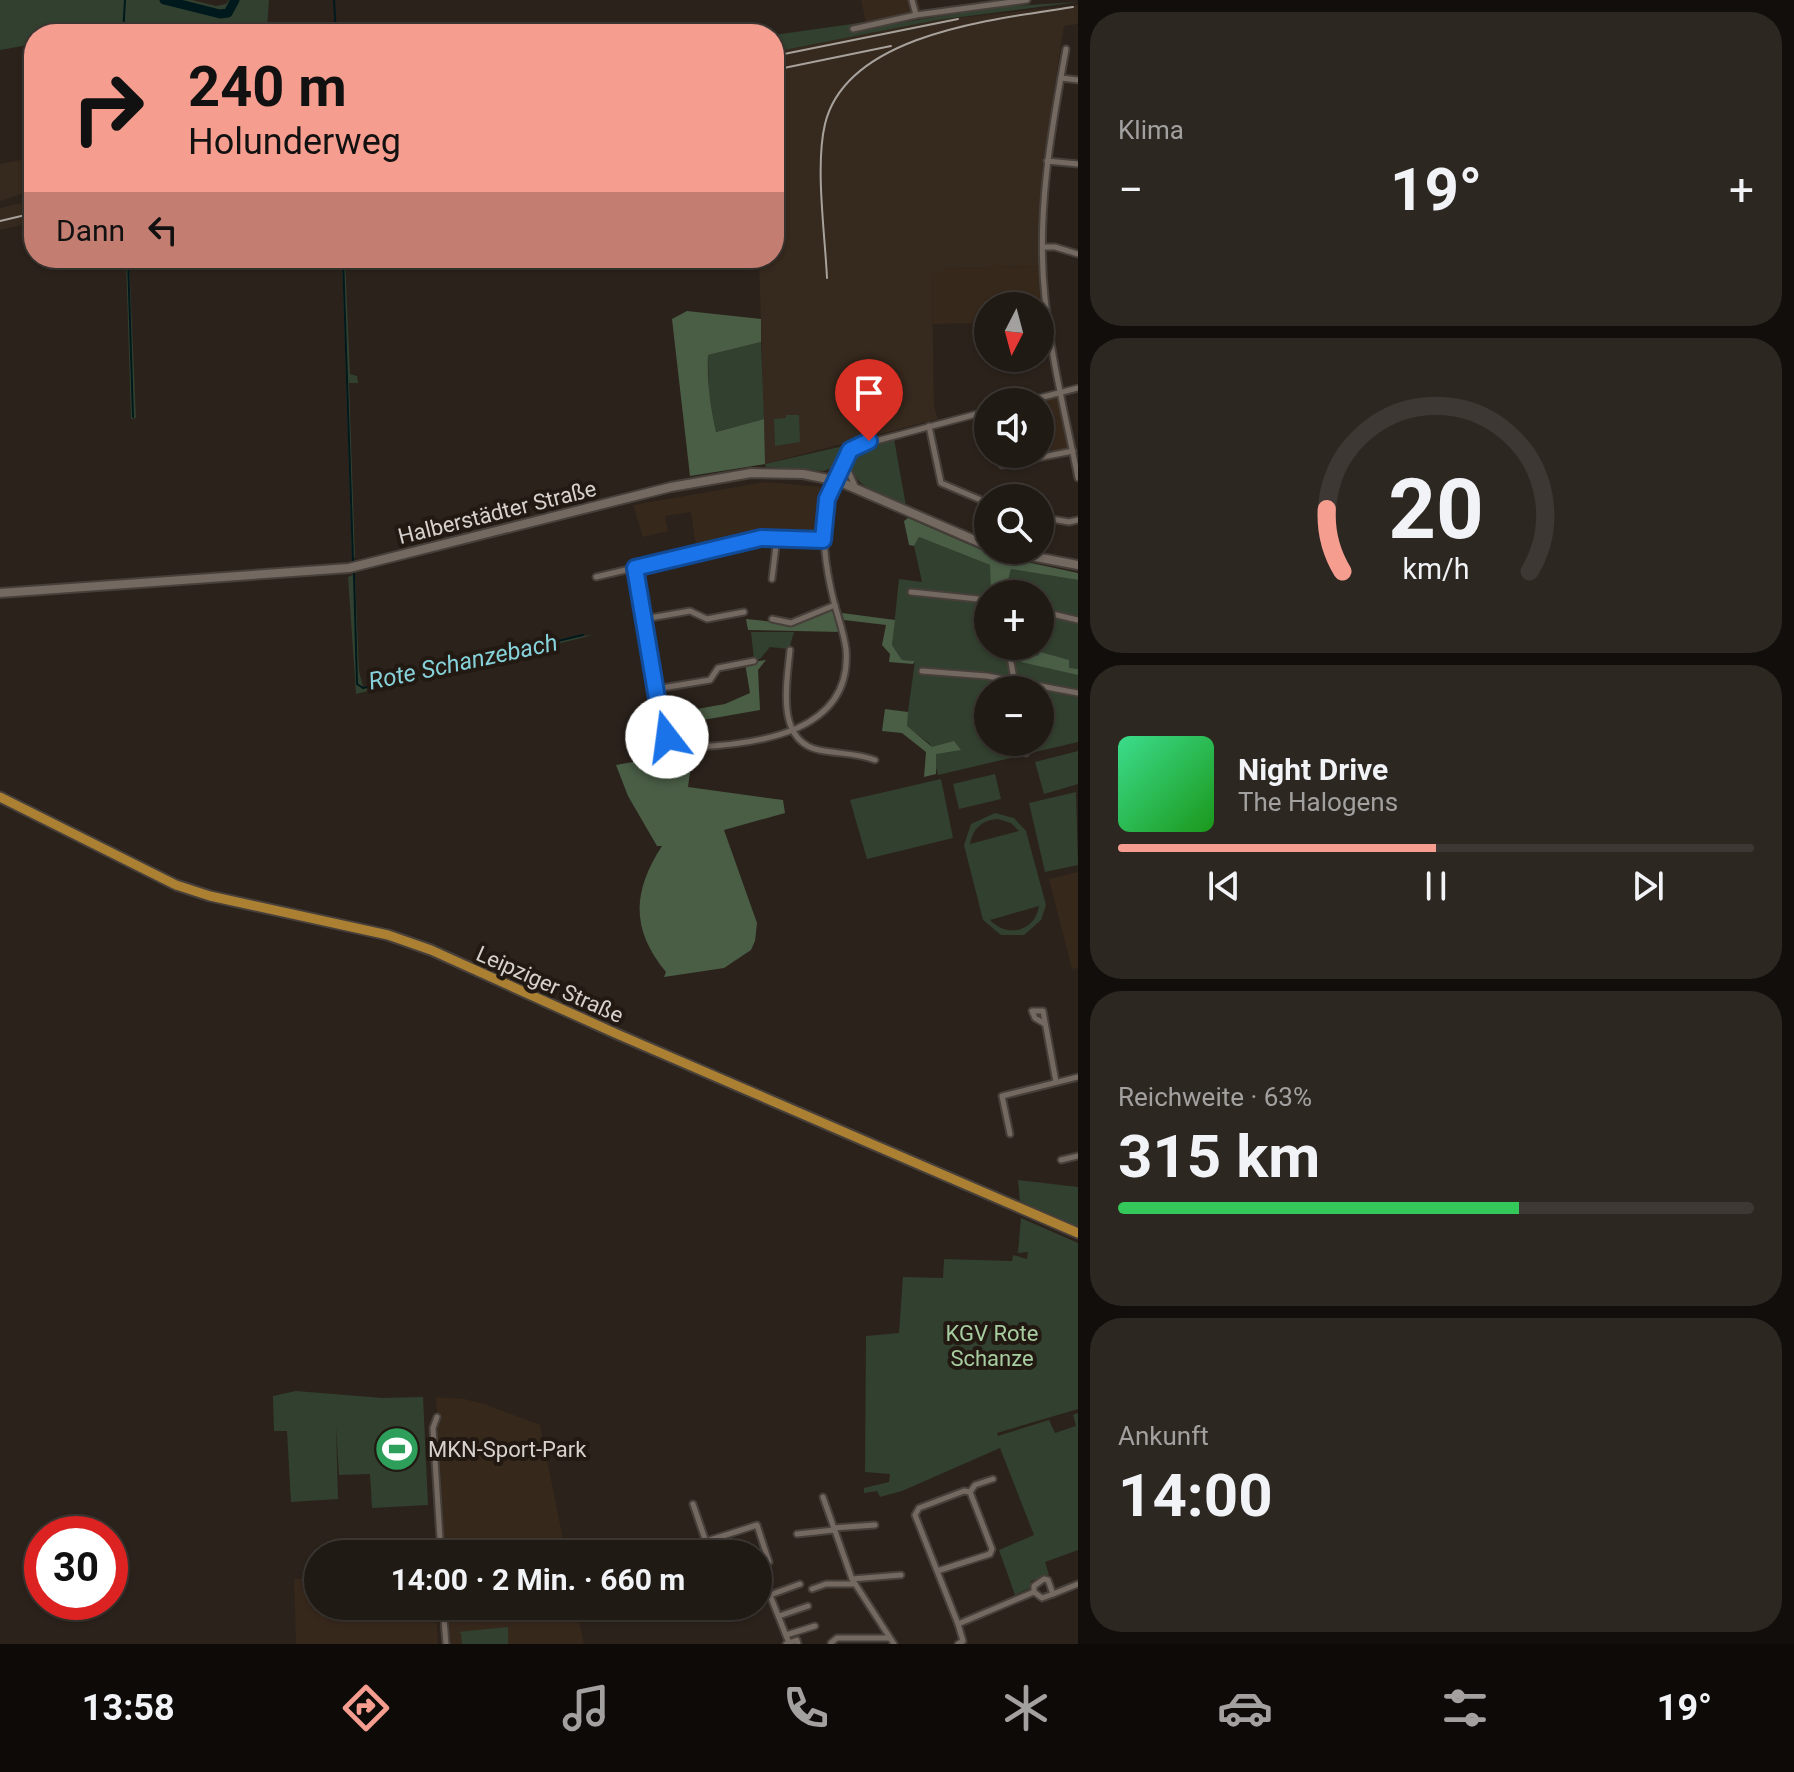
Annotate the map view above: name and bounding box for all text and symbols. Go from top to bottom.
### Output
text: 240 m [188,54,347,120]
icon: right [56,56,160,160]
text: Klima [1118,115,1184,145]
text: Holunderweg [188,121,401,163]
text: 19° [1390,154,1482,225]
text: − [1118,164,1143,216]
text: + [1729,164,1754,216]
icon: left [141,208,185,252]
text: Dann [56,213,125,248]
north arrow [974,292,1054,372]
map controls [974,292,1054,756]
pin [835,359,903,441]
icon: arrive [847,371,891,415]
button: sound [974,388,1054,468]
text: 20 [1388,460,1484,557]
street label: Halberstädter Straße [396,476,599,549]
button: search [974,484,1054,564]
text: km/h [1402,552,1470,586]
button: + [974,580,1054,660]
water label: Rote Schanzebach [366,628,560,696]
button: − [974,676,1054,756]
position arrow [625,695,709,779]
text: Night Drive [1238,752,1388,787]
text: The Halogens [1238,787,1398,817]
icon: previous [1202,864,1246,908]
icon: pause [1414,864,1458,908]
icon: next [1626,864,1670,908]
street label: Leipziger Straße [472,941,627,1028]
text: Reichweite · 63% [1118,1082,1312,1112]
text: 315 km [1118,1121,1320,1192]
park label: KGV Rote Schanze [946,1321,1038,1371]
text: Ankunft [1118,1421,1209,1451]
sports icon: MKN-Sport-Park [373,1425,421,1473]
place label: MKN-Sport-Park [428,1437,587,1462]
text: 14:00 [1118,1460,1273,1531]
speed limit sign: 30 [24,1516,128,1620]
text: 14:00 · 2 Min. · 660 m [391,1562,685,1597]
icon: directions [338,1680,394,1736]
icon: music [558,1680,614,1736]
icon: phone [778,1680,834,1736]
icon: climate [998,1680,1054,1736]
icon: car [1217,1680,1273,1736]
icon: filters [1437,1680,1493,1736]
text: 13:58 [82,1687,175,1729]
text: 19° [1657,1687,1712,1729]

